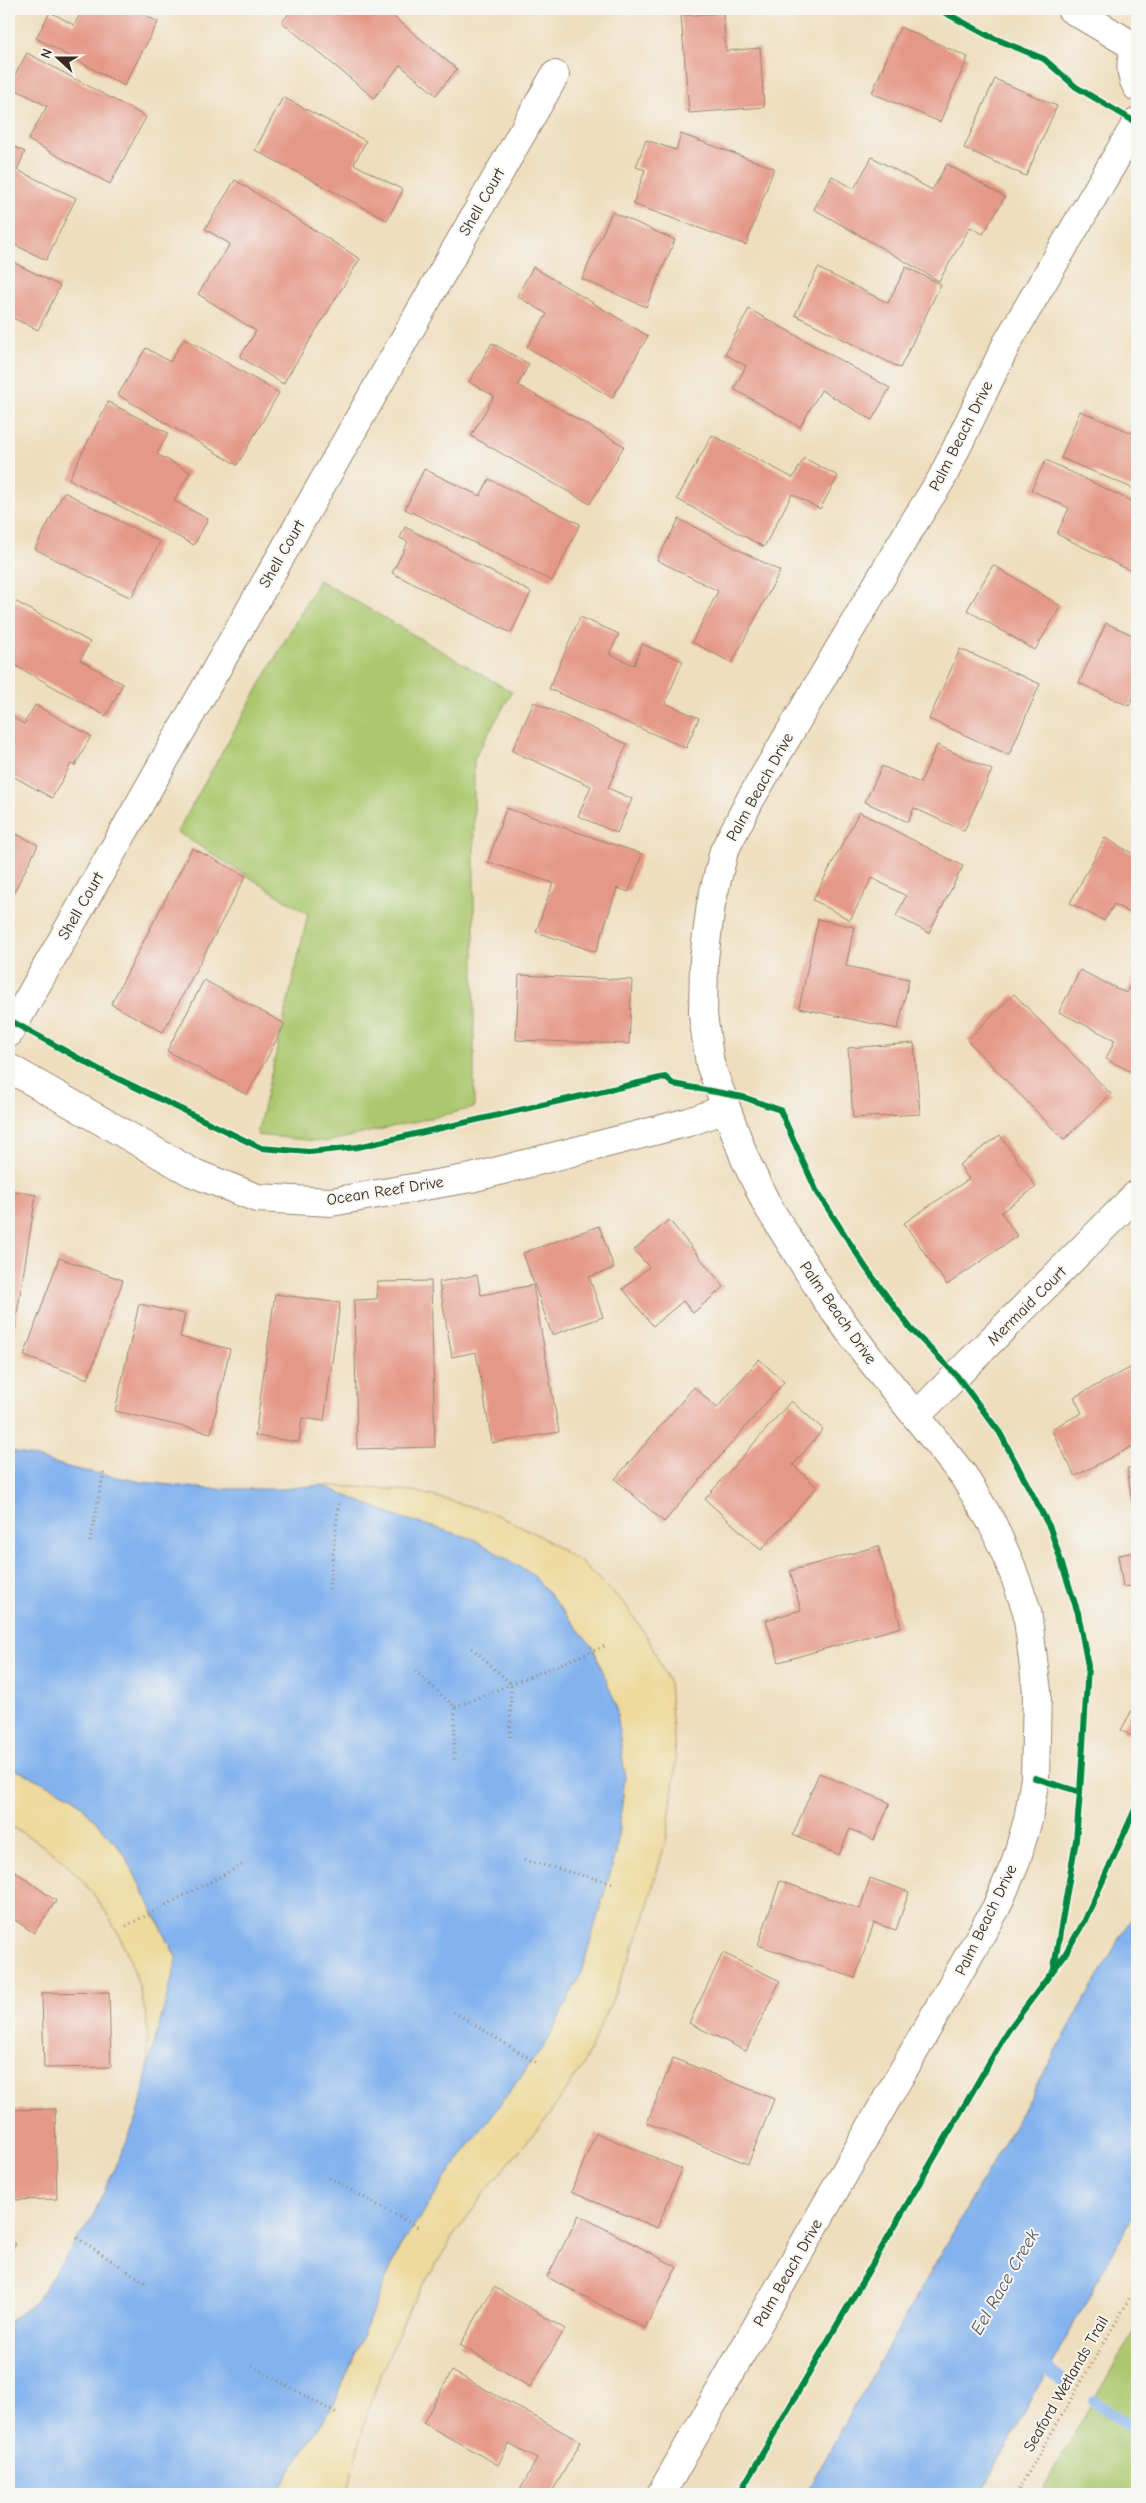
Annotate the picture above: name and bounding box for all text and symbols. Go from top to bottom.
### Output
north arrow [32,32,82,82]
text: N [37,46,56,61]
street label: Shell Court [455,165,509,239]
street label: Palm Beach Drive [926,378,996,494]
street label: Shell Court [255,517,309,591]
street label: Palm Beach Drive [723,730,797,844]
street label: Shell Court [54,869,108,943]
street label: Ocean Reef Drive [325,1173,445,1209]
street label: Palm Beach Drive [796,1258,880,1368]
street label: Mermaid Court [984,1263,1070,1349]
street label: Palm Beach Drive [951,1862,1021,1978]
street label: Palm Beach Drive [750,2216,826,2330]
water label: Eel Race Creek [966,2225,1044,2338]
street label: Seaford Wetlands Trail [1020,2313,1112,2455]

